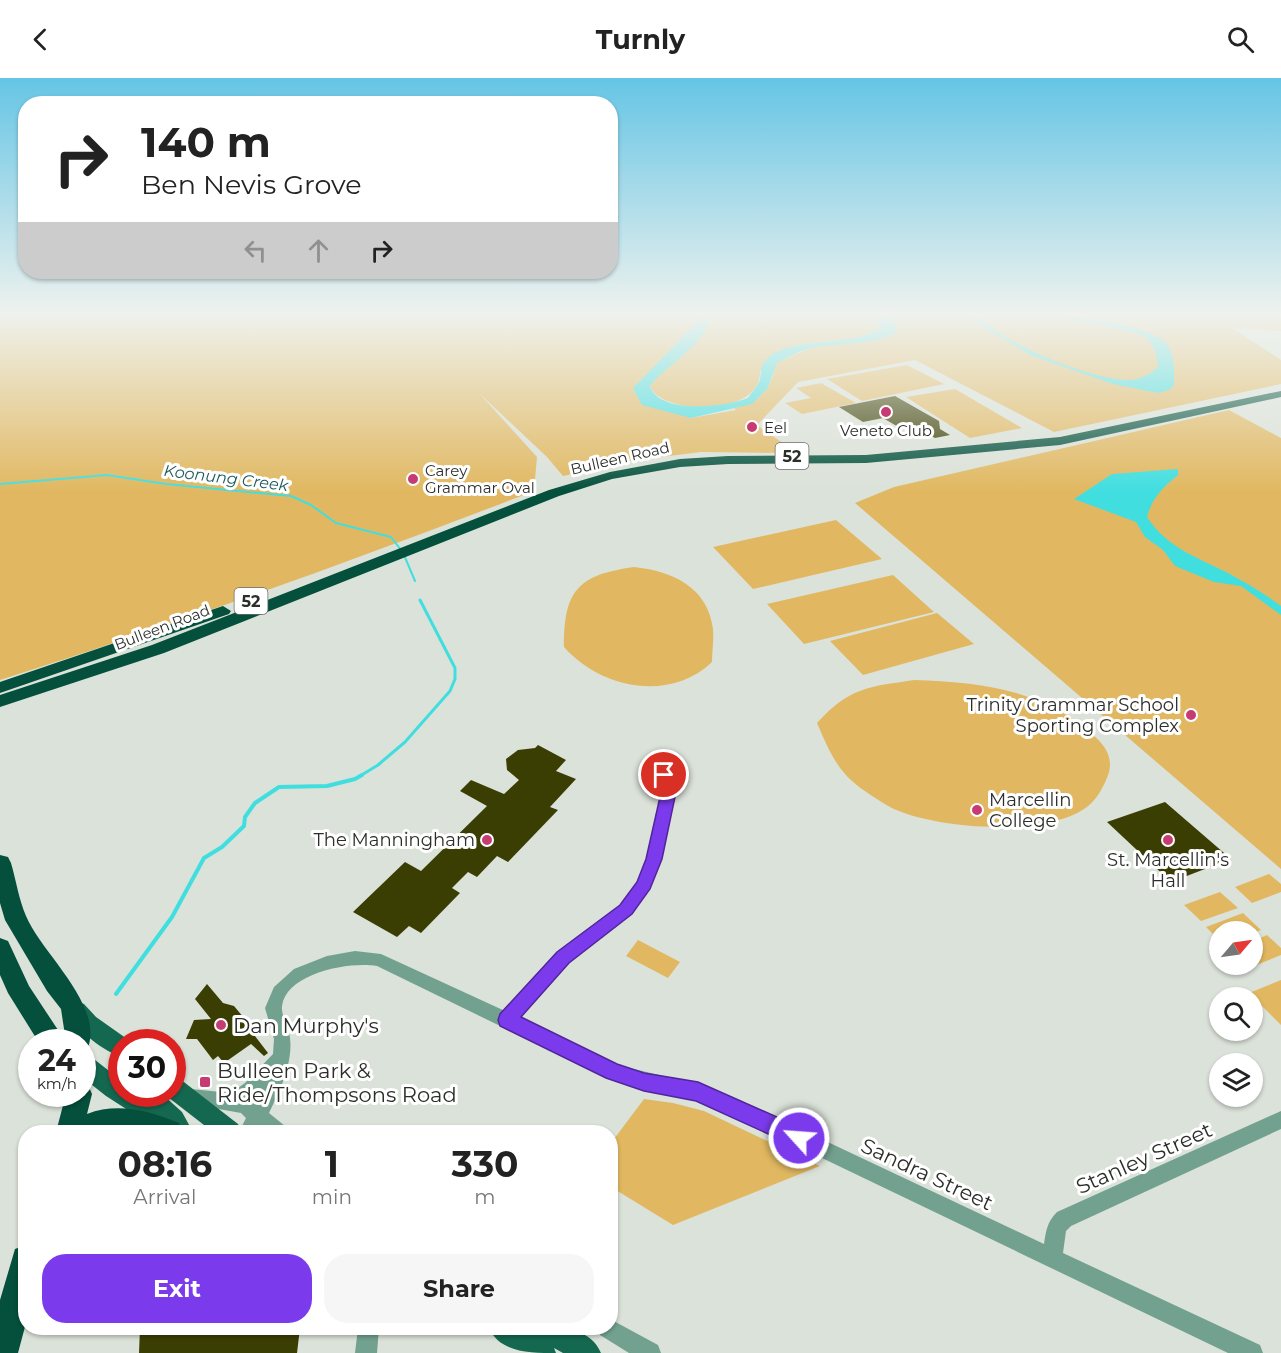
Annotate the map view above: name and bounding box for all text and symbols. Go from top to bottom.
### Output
icon: back [24,23,57,56]
text: Turnly [596,23,685,56]
icon: search [1224,23,1257,56]
text: 140 m [141,116,271,168]
icon: right [42,120,120,198]
text: Ben Nevis Grove [141,168,362,201]
icon: left [239,234,272,267]
icon: ahead [302,234,335,267]
icon: right [365,234,398,267]
marker: Veneto Club [879,405,893,419]
place label: Eel [764,418,787,437]
marker: Eel [745,420,759,434]
place label: Veneto Club [840,421,932,440]
street label: Bulleen Road [569,437,671,479]
road number: 52 [776,443,808,469]
water label: Koonung Creek [163,461,291,495]
place label: Carey Grammar Oval [425,461,535,497]
marker: Carey Grammar Oval [406,472,420,486]
road number: 52 [234,588,268,614]
street label: Bulleen Road [112,600,212,654]
place label: Trinity Grammar School Sporting Complex [967,694,1179,737]
marker: Trinity Grammar School Sporting Complex [1184,708,1198,722]
pin [638,749,689,800]
icon: arrive [647,758,680,791]
place label: Marcellin College [989,789,1071,832]
marker: Marcellin College [970,803,984,817]
place label: The Manningham [314,829,475,851]
marker: The Manningham [480,833,494,847]
marker: St. Marcellin's Hall [1161,833,1175,847]
place label: St. Marcellin's Hall [1107,849,1229,892]
north arrow [1209,921,1263,975]
map controls [1209,921,1263,1107]
button: search [1209,987,1263,1041]
place label: Dan Murphy's [233,1013,379,1038]
marker: Dan Murphy's [214,1018,228,1032]
speed limit sign: 30 [108,1029,186,1107]
text: 24 [38,1042,76,1079]
button: layers [1209,1053,1263,1107]
place label: Bulleen Park & Ride/Thompsons Road [217,1058,457,1107]
text: km/h [37,1074,77,1093]
marker: Bulleen Park & Ride/Thompsons Road [198,1075,212,1089]
position arrow [767,1106,831,1170]
street label: Stanley Street [1072,1117,1216,1199]
street label: Sandra Street [857,1133,997,1215]
text: 08:16 [118,1142,212,1186]
text: 1 [325,1142,339,1186]
text: 330 [452,1142,518,1186]
text: Arrival [133,1185,196,1209]
text: min [312,1185,352,1209]
text: m [474,1185,496,1209]
button: Exit [42,1254,312,1323]
button: Share [324,1254,594,1323]

